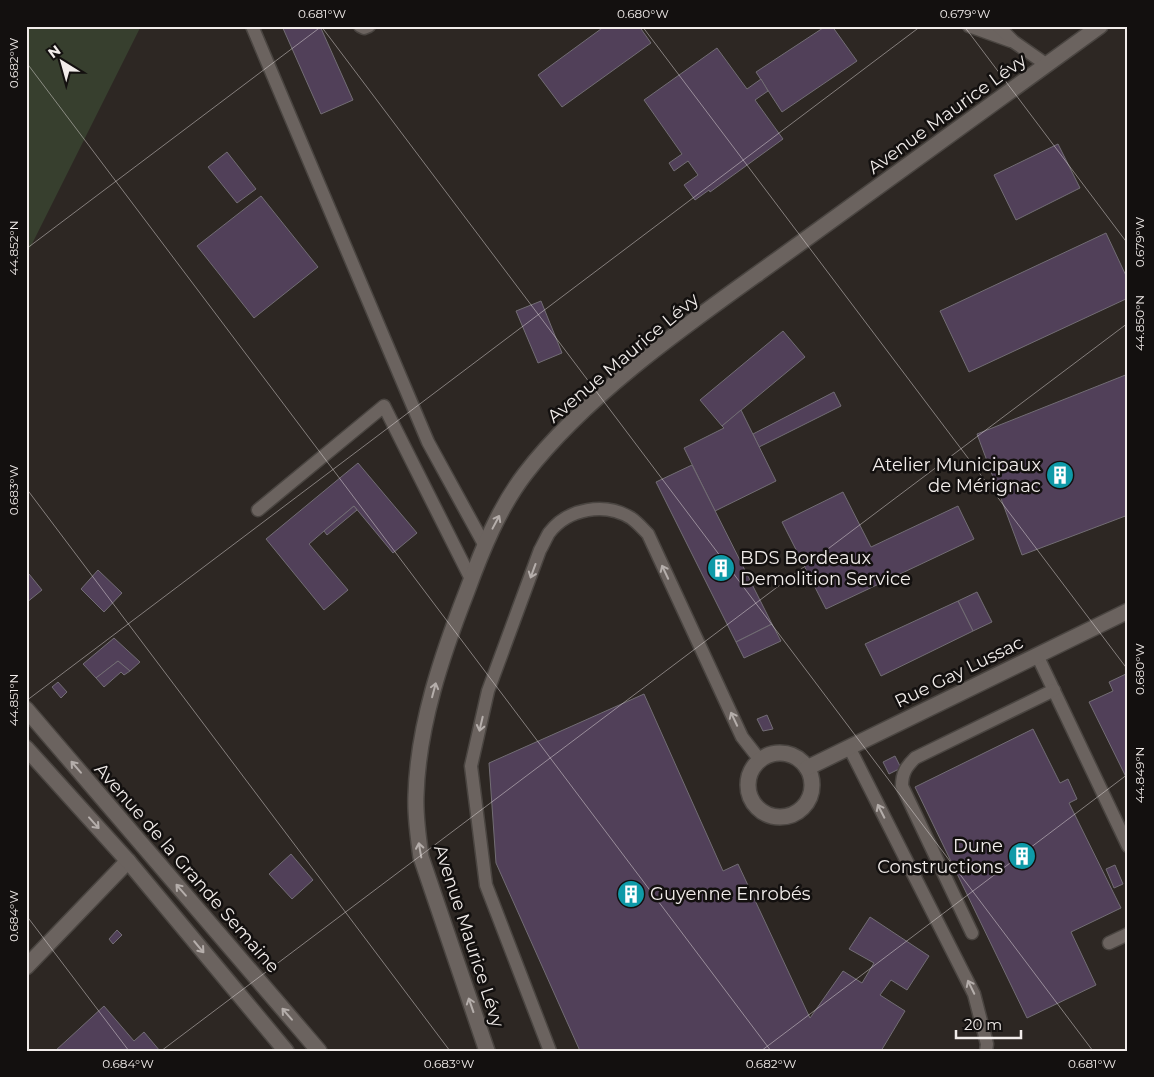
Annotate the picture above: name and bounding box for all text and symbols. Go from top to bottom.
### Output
text: 0.681°W [298,6,346,21]
text: 0.680°W [617,6,669,21]
text: 0.679°W [940,6,990,21]
text: 0.682°W [6,38,21,88]
north arrow [38,38,88,88]
text: N [44,41,64,62]
street label: Avenue Maurice Lévy [863,49,1031,179]
text: 0.679°W [1132,217,1147,267]
text: 44.852°N [6,221,21,275]
street label: Avenue Maurice Lévy [543,288,703,428]
text: 44.850°N [1132,295,1147,351]
place label: Atelier Municipaux de Mérignac [872,454,1041,497]
building icon: Atelier Municipaux de Mérignac [1045,460,1075,490]
text: 0.683°W [6,465,21,515]
one-way arrow [491,514,501,529]
place label: BDS Bordeaux Demolition Service [740,547,911,590]
building icon: BDS Bordeaux Demolition Service [706,553,736,583]
one-way arrow [528,562,537,578]
one-way arrow [660,565,670,580]
street label: Rue Gay Lussac [891,631,1027,713]
text: 0.680°W [1132,643,1147,695]
text: 44.851°N [6,674,21,726]
one-way arrow [430,683,439,699]
one-way arrow [729,712,738,727]
one-way arrow [476,716,485,732]
text: 44.849°N [1132,747,1147,803]
street label: Avenue de la Grande Semaine [90,758,284,978]
one-way arrow [70,760,81,773]
one-way arrow [876,804,885,819]
one-way arrow [88,817,100,830]
place label: Dune Constructions [877,835,1003,878]
building icon: Dune Constructions [1007,841,1037,871]
street label: Avenue Maurice Lévy [429,842,509,1030]
one-way arrow [415,843,425,859]
building icon: Guyenne Enrobés [616,879,646,909]
place label: Guyenne Enrobés [650,883,811,905]
one-way arrow [176,884,187,897]
text: 0.684°W [6,890,21,942]
one-way arrow [194,940,205,953]
one-way arrow [965,980,975,995]
one-way arrow [466,997,476,1013]
one-way arrow [281,1007,293,1020]
scale bar [956,1007,1022,1039]
text: 20 m [964,1015,1002,1034]
text: 0.684°W [102,1056,154,1071]
text: 0.683°W [424,1056,474,1071]
text: 0.682°W [746,1056,796,1071]
text: 0.681°W [1068,1056,1116,1071]

